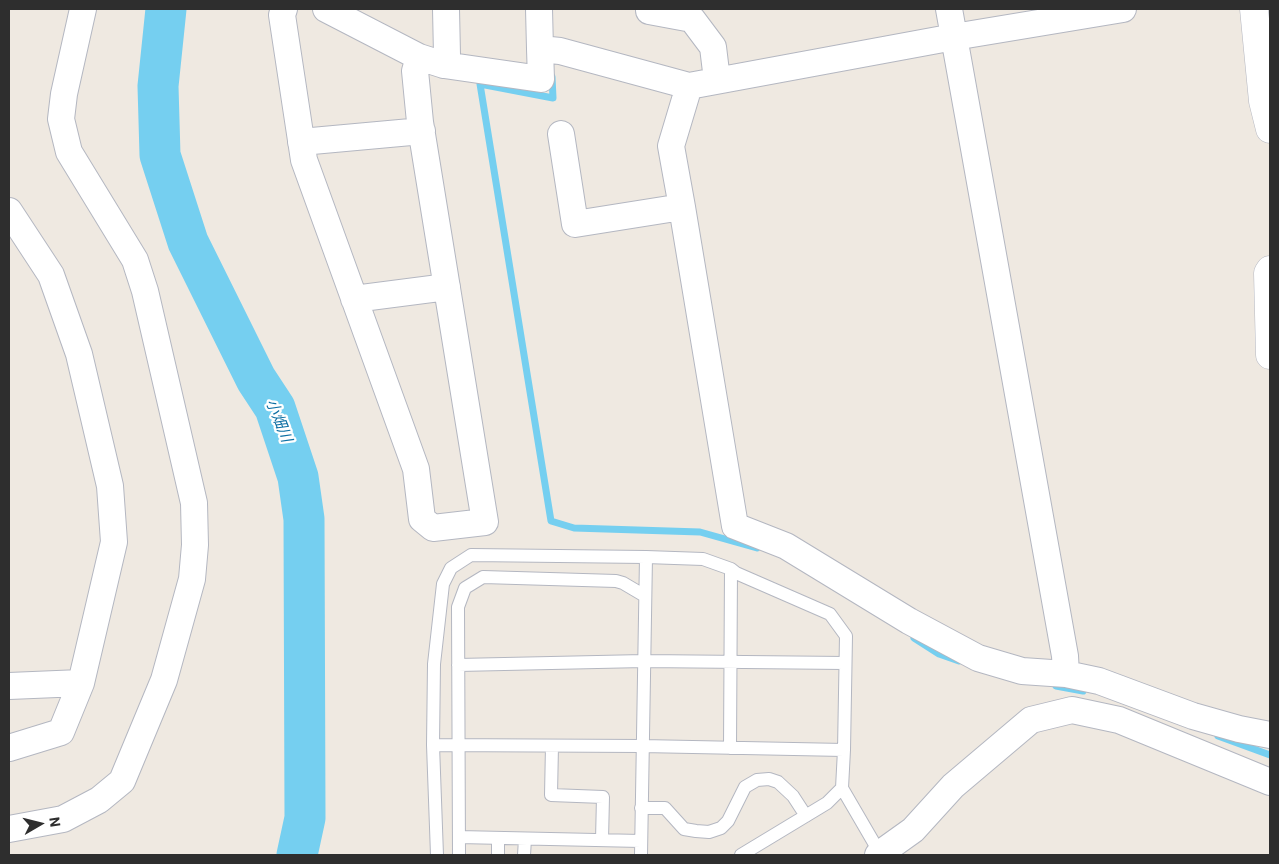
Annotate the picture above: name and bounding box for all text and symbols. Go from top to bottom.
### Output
water label: 小畑川 [261,397,295,445]
north arrow [15,799,65,849]
text: N [46,816,63,828]

